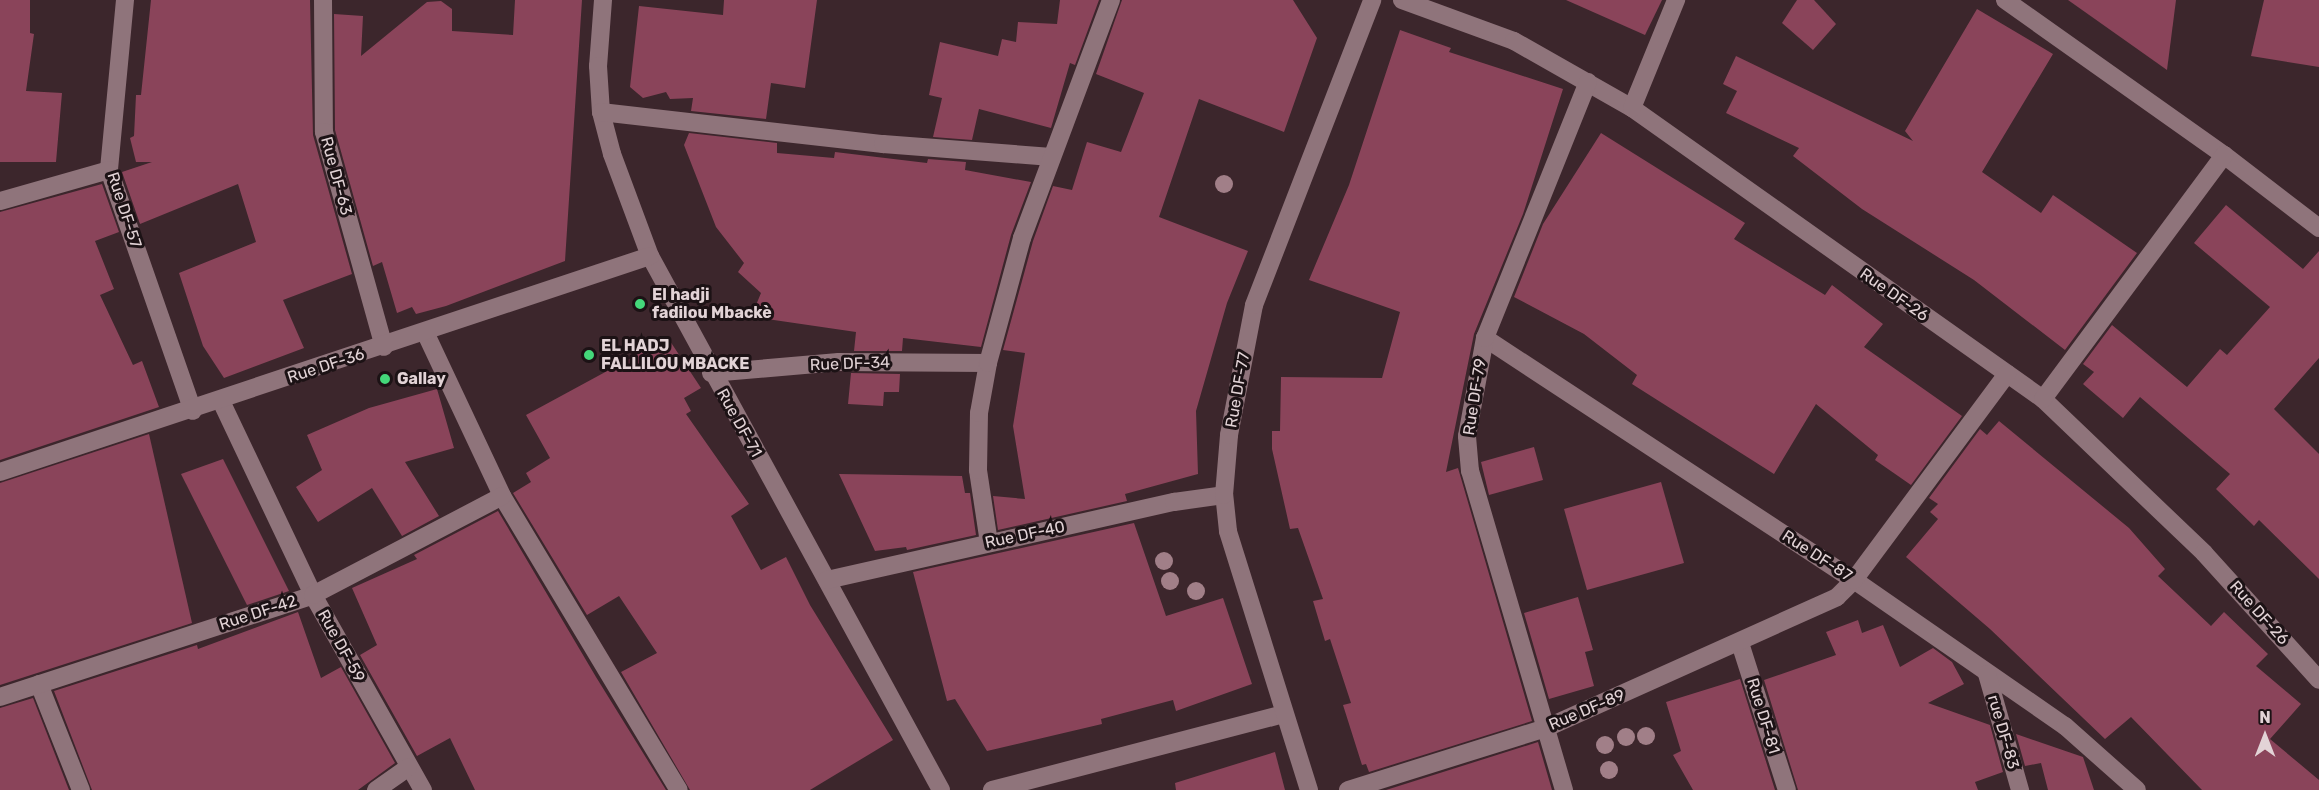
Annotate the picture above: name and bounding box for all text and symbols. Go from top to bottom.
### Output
street label: Rue DF-63 [316,135,356,217]
street label: Rue DF-57 [103,170,145,250]
street label: Rue DF-26 [1856,264,1932,326]
place label: El hadji fadilou Mbackè [652,285,772,323]
marker: El hadji fadilou Mbackè [633,297,647,311]
place label: EL HADJ FALLILOU MBACKE [601,336,749,374]
street label: Rue DF-36 [285,345,367,387]
marker: EL HADJ FALLILOU MBACKE [582,348,596,362]
street label: Rue DF-77 [1222,351,1254,429]
street label: Rue DF-34 [810,353,890,375]
street label: Rue DF-79 [1459,357,1491,437]
place label: Gallay [397,369,446,389]
marker: Gallay [378,372,392,386]
street label: Rue DF-71 [712,386,766,460]
street label: Rue DF-40 [983,517,1067,553]
street label: Rue DF-87 [1779,526,1855,586]
street label: Rue DF-26 [2225,577,2293,649]
street label: Rue DF-42 [217,591,299,635]
street label: Rue DF-59 [313,606,369,686]
street label: Rue DF-81 [1742,676,1784,756]
street label: Rue DF-89 [1546,685,1628,735]
street label: rue DF-83 [1983,693,2023,771]
north arrow [2235,706,2295,766]
text: N [2259,708,2271,727]

